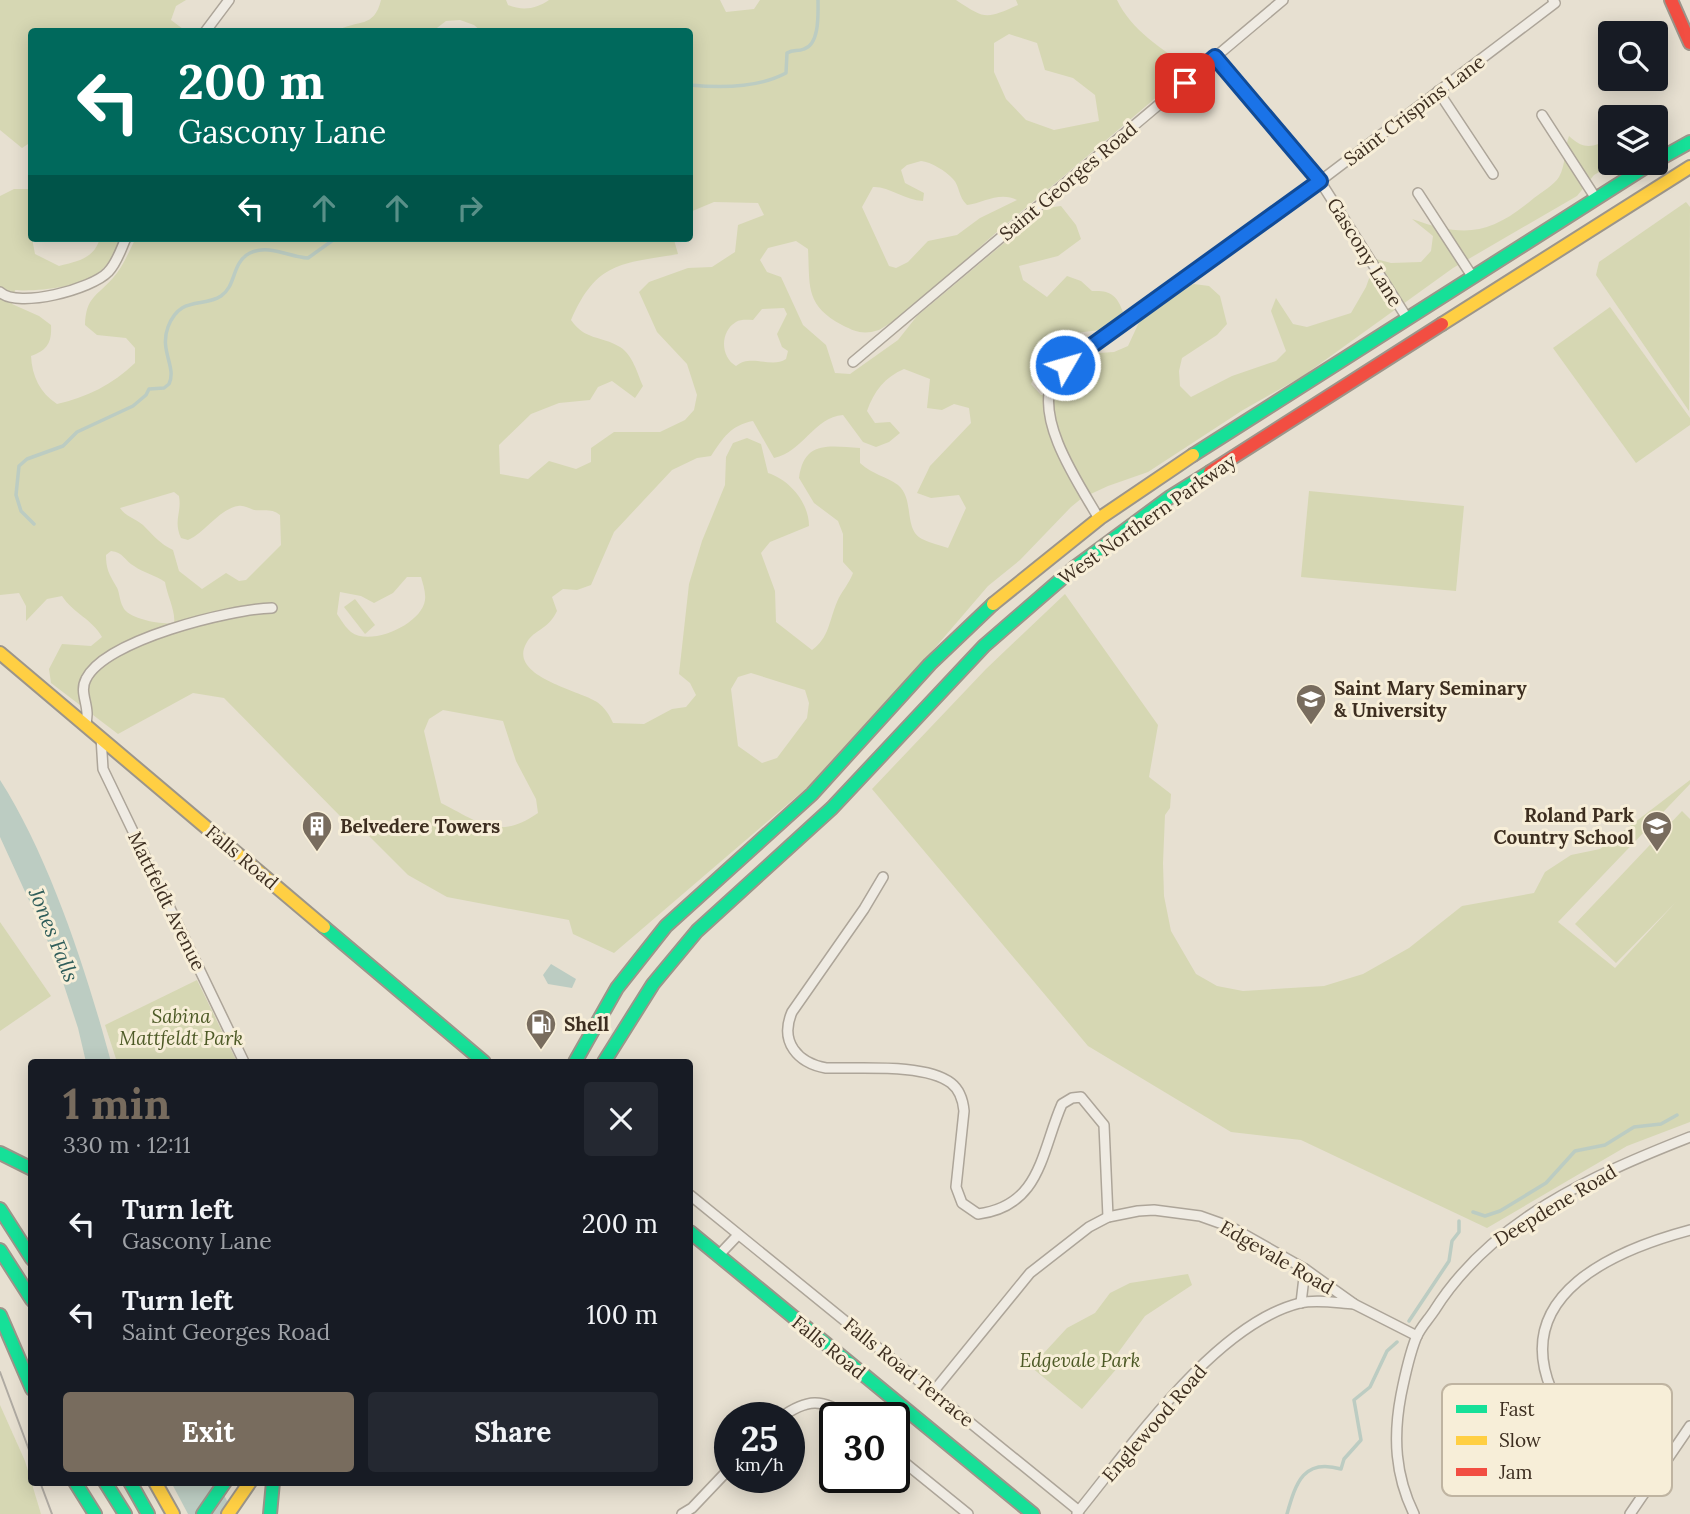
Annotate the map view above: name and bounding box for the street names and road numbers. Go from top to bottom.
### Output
street label: Saint Crispins Lane [1339,49,1489,171]
street label: Saint Georges Road [994,116,1142,246]
street label: Gascony Lane [1322,193,1408,311]
street label: West Northern Parkway [1054,449,1240,589]
street label: Falls Road [201,820,283,894]
street label: Mattfeldt Avenue [123,827,211,975]
street label: Deepdene Road [1489,1159,1621,1251]
street label: Edgevale Road [1216,1215,1338,1299]
street label: Falls Road [787,1310,871,1384]
street label: Falls Road Terrace [839,1312,979,1432]
street label: Englewood Road [1097,1360,1211,1486]

